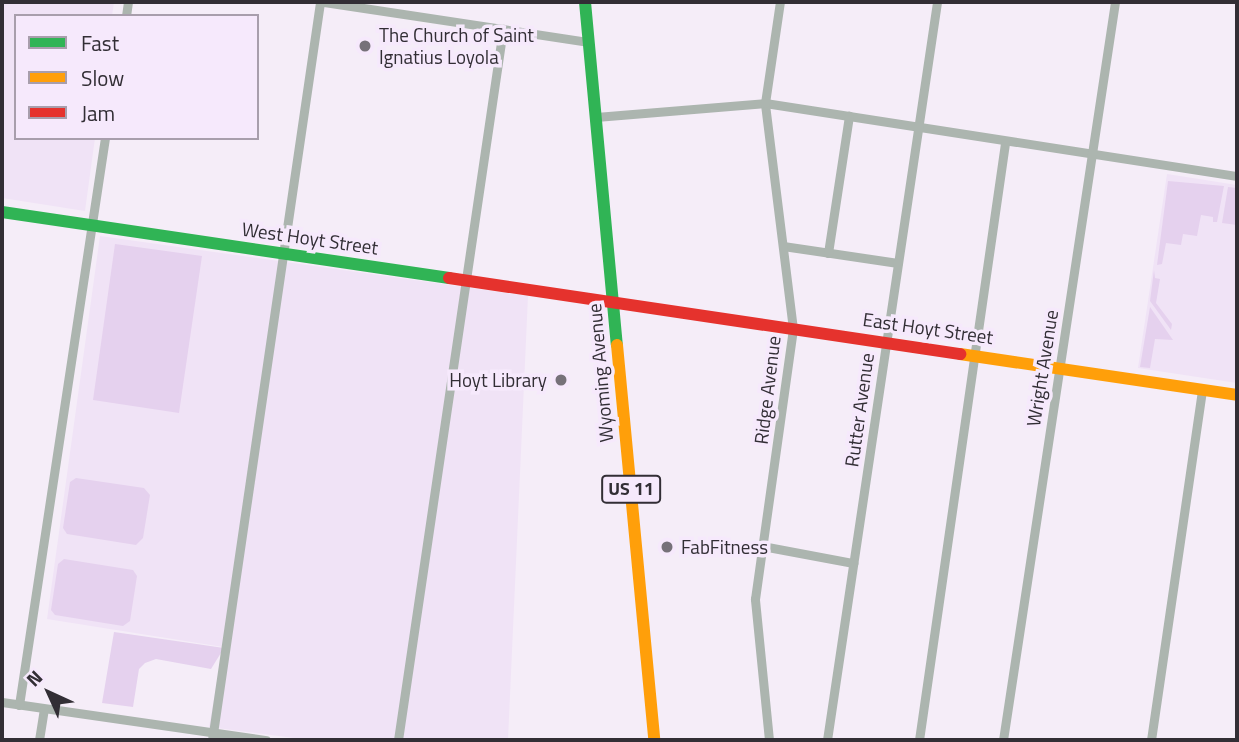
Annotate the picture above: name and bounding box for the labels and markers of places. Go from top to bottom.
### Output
place label: The Church of Saint Ignatius Loyola [379,24,534,68]
marker: The Church of Saint Ignatius Loyola [357,38,373,54]
place label: Hoyt Library [449,369,547,391]
marker: Hoyt Library [553,372,569,388]
place label: FabFitness [681,536,768,558]
marker: FabFitness [659,539,675,555]

